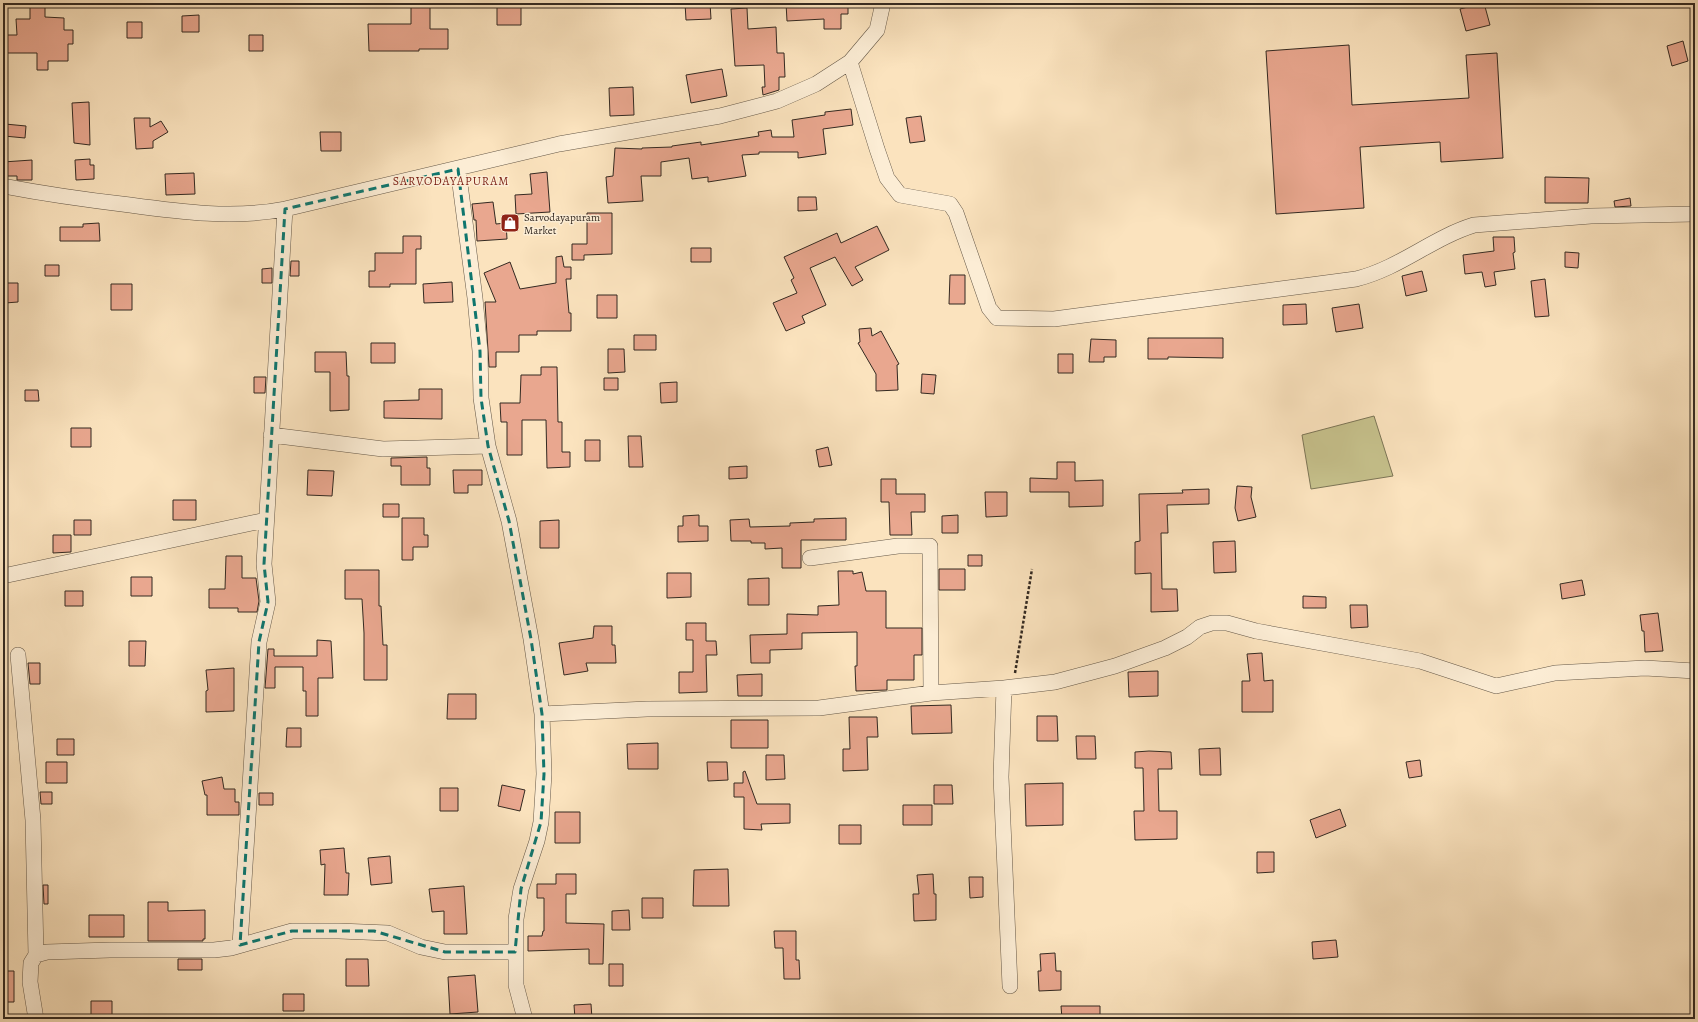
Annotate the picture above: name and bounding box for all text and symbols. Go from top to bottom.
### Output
district label: SARVODAYAPURAM [393,173,509,189]
place label: Sarvodayapuram Market [524,210,600,238]
shop icon: Sarvodayapuram Market [499,212,521,234]

